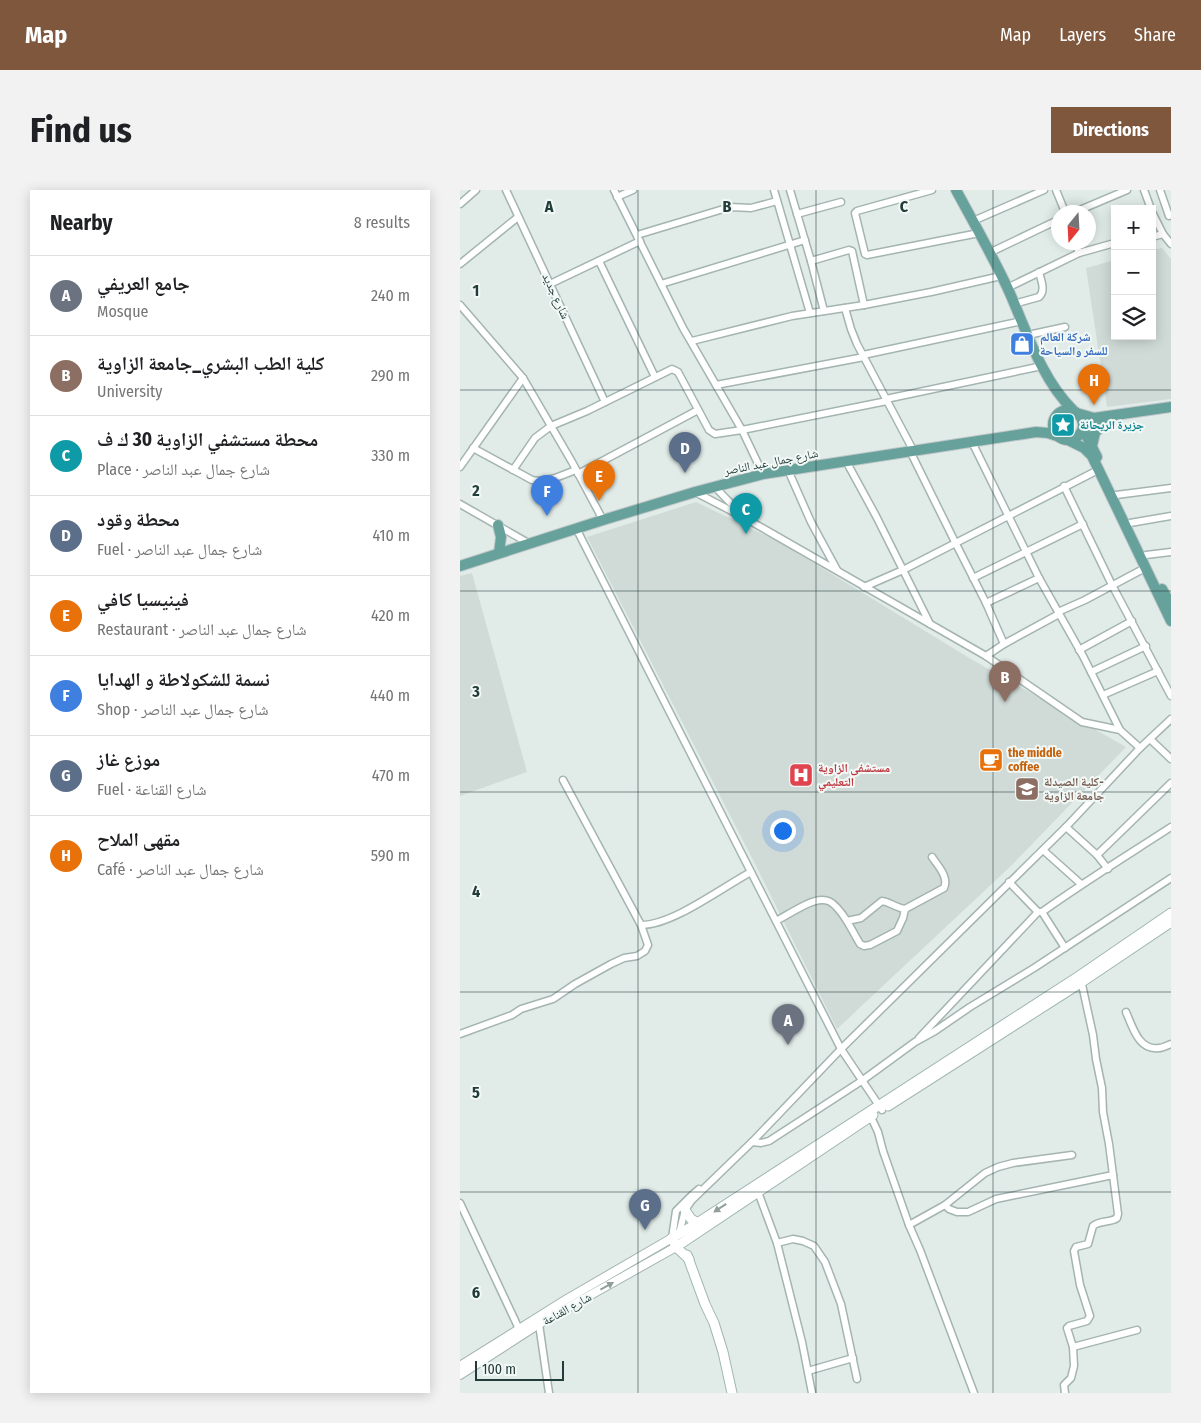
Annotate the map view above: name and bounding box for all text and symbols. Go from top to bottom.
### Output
text: Map [25,21,67,49]
text: Map [1000,24,1031,46]
text: Layers [1059,24,1106,46]
text: Share [1134,24,1176,46]
button: Directions [1051,107,1171,153]
text: Find us [30,109,132,151]
text: A [544,197,554,216]
text: B [723,197,732,216]
text: C [900,197,909,216]
north arrow [1051,205,1096,250]
map controls [1111,205,1156,340]
button: + [1111,205,1156,250]
text: Nearby [50,210,112,236]
text: 8 results [354,213,410,232]
button: − [1111,250,1156,295]
street label: شارع جديد [538,271,573,322]
text: جامع العريفي [97,272,190,295]
text: 1 [473,281,479,300]
text: A [62,286,70,305]
text: 240 m [371,286,410,305]
button: layers [1111,295,1156,340]
text: Mosque [97,302,148,321]
place label: شركة العالم للسفر والسياحة [1040,330,1108,358]
shop icon: شركة العالم للسفر والسياحة [1009,331,1035,357]
text: كلية الطب البشري_جامعة الزاوية [97,352,324,375]
pin: H [1078,364,1110,405]
text: B [62,366,70,385]
text: 290 m [371,366,410,385]
text: University [97,382,162,401]
place icon: جزيرة الريحانة [1050,412,1076,438]
place label: جزيرة الريحانة [1080,418,1144,432]
text: محطة مستشفي الزاوية 30 ك ف [97,428,318,451]
pin: D [669,432,701,473]
text: C [62,446,70,465]
text: 330 m [371,446,410,465]
street label: شارع جمال عبد الناصر [722,446,820,479]
text: Place · شارع جمال عبد الناصر [97,460,270,479]
pin: E [583,460,615,501]
pin: F [531,475,563,516]
text: 2 [471,481,480,500]
pin: C [730,493,762,534]
text: محطة وقود [97,508,180,531]
text: D [61,526,71,545]
text: 410 m [372,526,410,545]
text: Fuel · شارع جمال عبد الناصر [97,540,262,559]
text: فينيسيا كافي [97,588,189,611]
text: E [62,606,70,625]
text: 420 m [371,606,410,625]
text: Restaurant · شارع جمال عبد الناصر [97,620,306,639]
pin: B [989,661,1021,702]
text: نسمة للشكولاطة و الهدايا [97,668,270,691]
text: 3 [471,682,480,701]
text: F [62,686,70,705]
text: 440 m [370,686,410,705]
text: Shop · شارع جمال عبد الناصر [97,700,269,719]
place label: the middle coffee [1008,746,1062,774]
cafe icon: the middle coffee [978,747,1004,773]
text: موزع غاز [97,748,160,771]
place label: مستشفى الزاوية التعليمي [818,761,891,792]
hospital icon: مستشفى الزاوية التعليمي [788,762,814,788]
text: G [61,766,71,785]
text: 470 m [372,766,410,785]
place label: كلية الصيدلة- جامعة الزاوية [1044,775,1104,803]
school or university icon: كلية الصيدلة- جامعة الزاوية [1014,776,1040,802]
text: Fuel · شارع القناعة [97,780,206,799]
your location [770,818,796,844]
text: مقهى الملاح [97,828,180,851]
text: H [61,846,71,865]
text: 590 m [371,846,410,865]
text: Café · شارع جمال عبد الناصر [97,860,264,879]
text: 4 [472,882,480,901]
pin: A [772,1004,804,1045]
text: 5 [472,1083,480,1102]
pin: G [629,1189,661,1230]
one-way arrow [714,1203,727,1213]
one-way arrow [600,1282,613,1291]
text: 6 [472,1283,480,1302]
street label: شارع القناعة [540,1290,594,1329]
scale bar [475,1358,564,1381]
text: 100 m [482,1361,516,1378]

